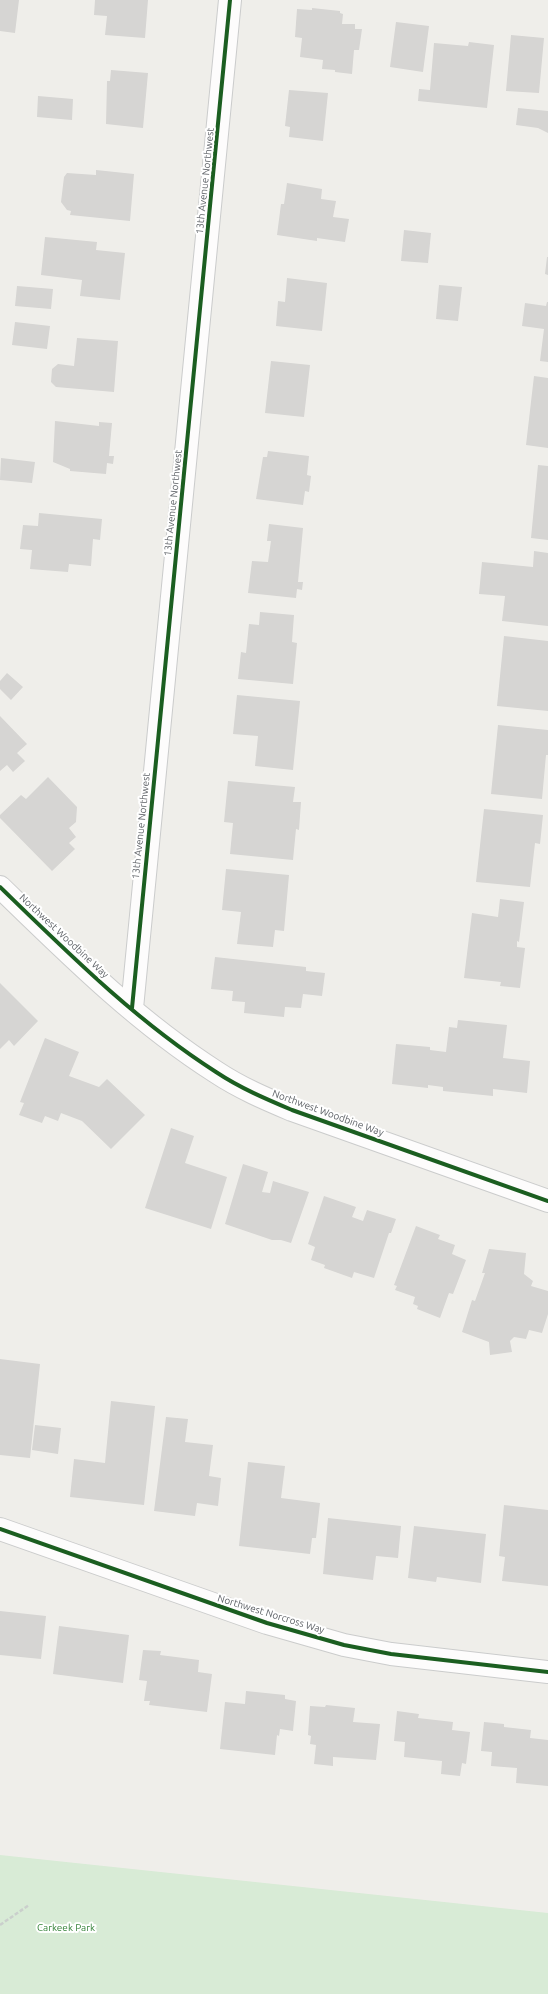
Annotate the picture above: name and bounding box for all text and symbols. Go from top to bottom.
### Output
street label: 13th Avenue Northwest [193,127,217,235]
street label: 13th Avenue Northwest [161,449,185,557]
street label: 13th Avenue Northwest [129,772,153,880]
street label: Northwest Woodbine Way [17,891,111,981]
street label: Northwest Woodbine Way [271,1087,385,1139]
street label: Northwest Norcross Way [216,1592,326,1636]
park label: Carkeek Park [37,1922,95,1934]

